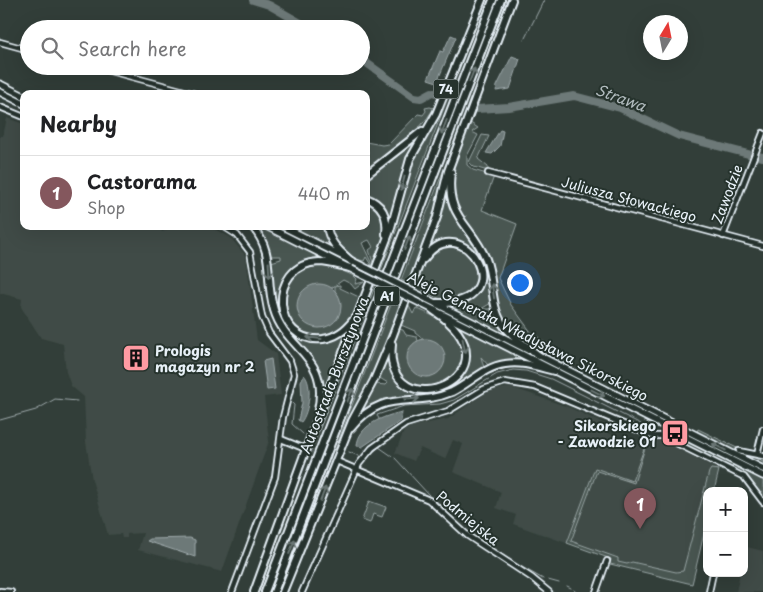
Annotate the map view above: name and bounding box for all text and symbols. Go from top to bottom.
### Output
north arrow [643,15,688,60]
search box [20,20,370,75]
icon: search [38,34,66,62]
text: Search here [78,34,187,62]
one-way arrow [468,68,477,83]
water label: Strawa [593,77,650,117]
road number: 74 [434,80,458,98]
text: Nearby [40,107,117,139]
one-way arrow [439,119,448,134]
street label: Zawodzie [706,161,748,227]
text: Castorama [87,167,197,195]
street label: Juliusza Słowackiego [559,171,699,227]
one-way arrow [398,174,407,190]
text: 1 [52,181,60,205]
text: 440 m [298,181,350,205]
text: Shop [87,195,125,219]
one-way arrow [403,236,412,251]
one-way arrow [265,262,274,278]
street label: Aleje Generała Władysława Sikorskiego [404,266,652,406]
your location [507,270,533,296]
one-way arrow [487,283,497,299]
road number: A1 [374,286,400,306]
street label: Autostrada Bursztynowa [294,293,374,457]
one-way arrow [306,333,322,343]
one-way arrow [459,337,469,353]
place label: Prologis magazyn nr 2 [155,340,255,377]
building icon: Prologis magazyn nr 2 [121,343,151,373]
one-way arrow [346,388,355,403]
one-way arrow [590,388,605,398]
one-way arrow [403,395,419,404]
place label: Sikorskiego - Zawodzie 01 [558,415,656,452]
bus stop icon: Sikorskiego - Zawodzie 01 [660,418,690,448]
one-way arrow [712,442,727,452]
street label: Podmiejska [432,486,504,550]
one-way arrow [319,487,328,502]
map controls [703,487,748,577]
button: + [703,487,748,532]
pin: 1 [624,488,656,529]
button: − [703,532,748,577]
one-way arrow [288,540,297,555]

